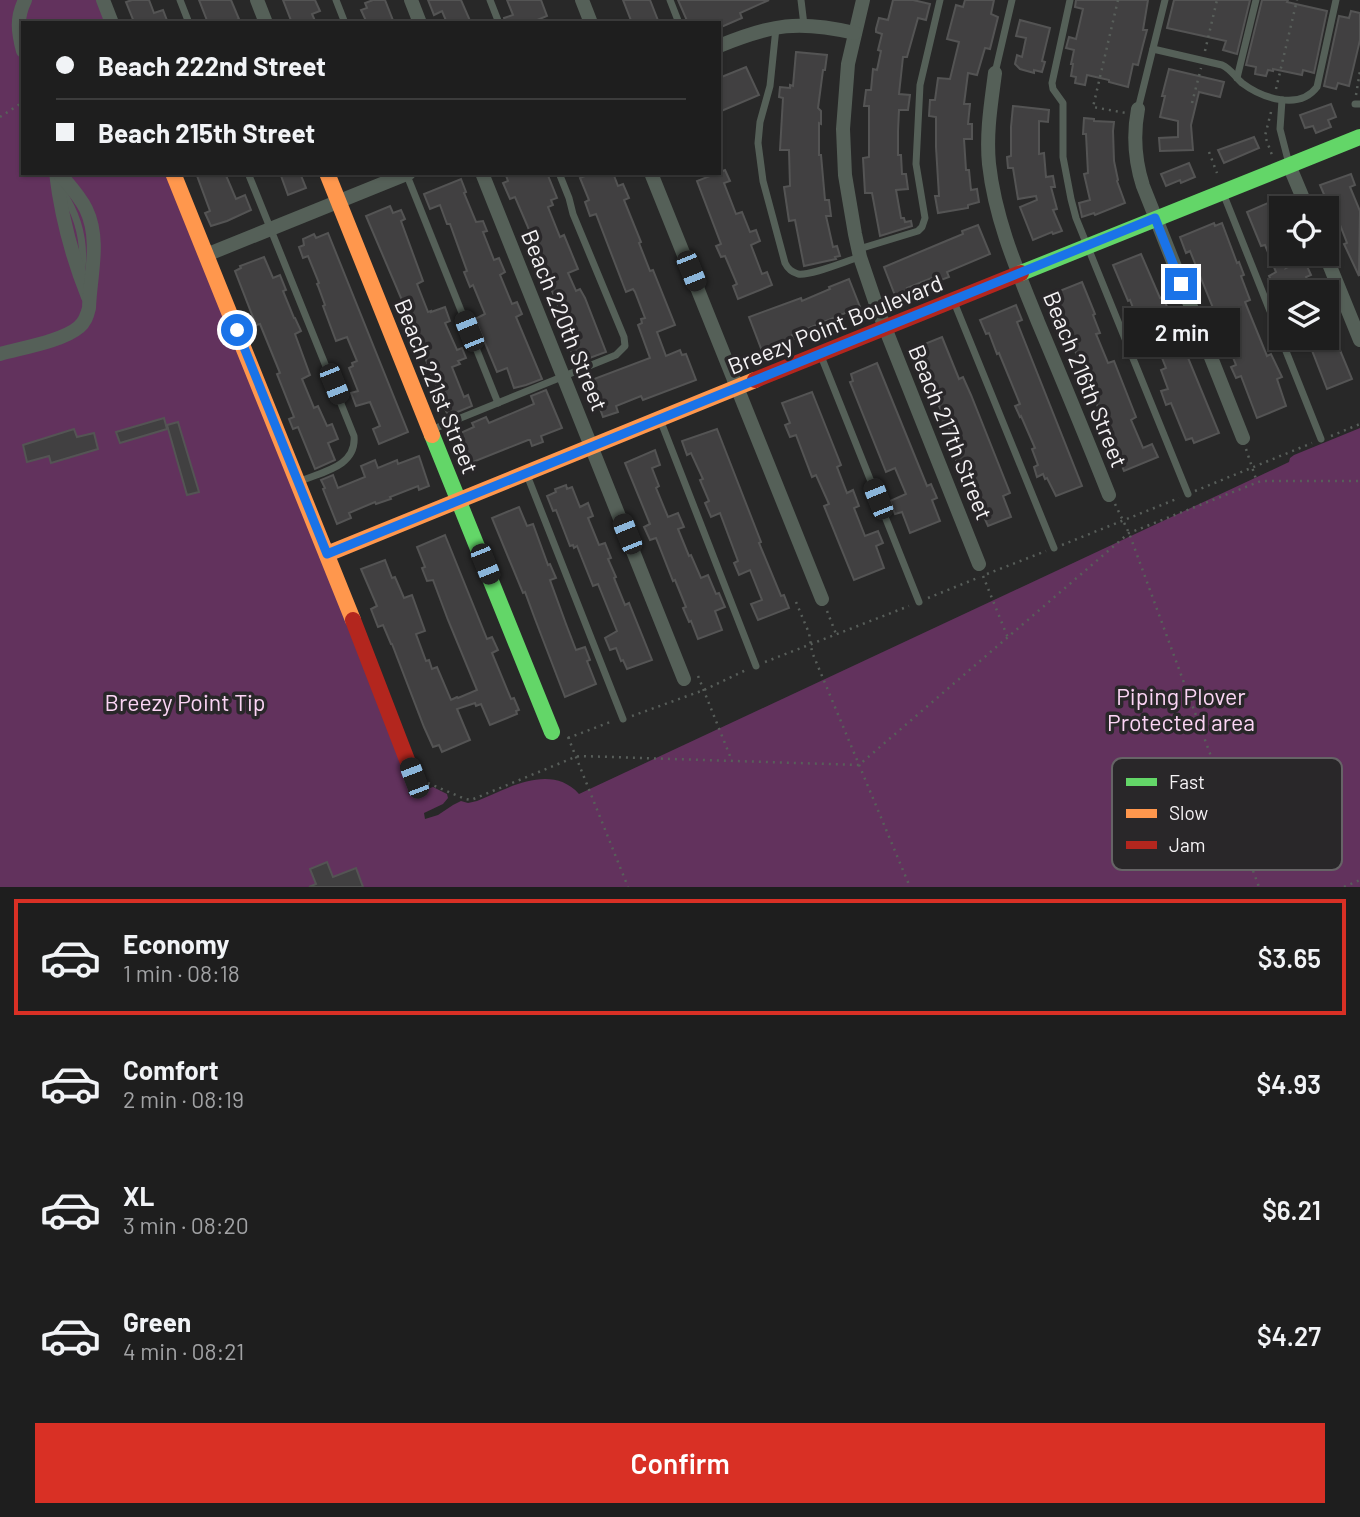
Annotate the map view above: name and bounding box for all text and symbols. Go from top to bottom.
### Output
text: Beach 222nd Street [98,50,326,81]
text: Beach 215th Street [98,117,315,148]
map controls [1269,196,1339,350]
button: locate [1269,196,1339,266]
street label: Beach 220th Street [516,225,614,415]
car [674,248,709,294]
street label: Breezy Point Boulevard [723,268,947,380]
route end [1165,268,1197,300]
button: layers [1269,280,1339,350]
street label: Beach 216th Street [1038,287,1134,471]
street label: Beach 221st Street [389,294,485,478]
car [452,308,487,354]
callout: 2 min [1123,308,1239,358]
route start [221,314,253,346]
text: 2 min [1155,318,1209,346]
street label: Beach 217th Street [903,340,999,524]
car [317,361,352,407]
car [861,476,896,522]
car [610,511,645,557]
car [468,541,503,587]
park label: Piping Plover Protected area [1107,682,1255,736]
park label: Breezy Point Tip [105,688,265,716]
car [397,755,432,801]
legend [1112,758,1342,870]
text: Fast [1169,770,1205,793]
text: Slow [1169,801,1208,824]
text: Jam [1169,833,1205,856]
icon: car [39,926,102,989]
text: Economy [123,928,229,959]
text: $3.65 [1258,942,1321,973]
text: 1 min · 08:18 [123,959,240,987]
icon: car [39,1052,102,1115]
text: Comfort [123,1054,219,1085]
text: $4.93 [1256,1068,1321,1099]
text: 2 min · 08:19 [123,1085,244,1113]
icon: car [39,1178,102,1241]
text: XL [123,1180,154,1211]
text: $6.21 [1262,1194,1321,1225]
text: 3 min · 08:20 [123,1211,249,1239]
icon: car [39,1304,102,1367]
text: Green [123,1306,191,1337]
text: $4.27 [1257,1320,1321,1351]
text: 4 min · 08:21 [123,1337,244,1365]
button: Confirm [35,1423,1325,1503]

